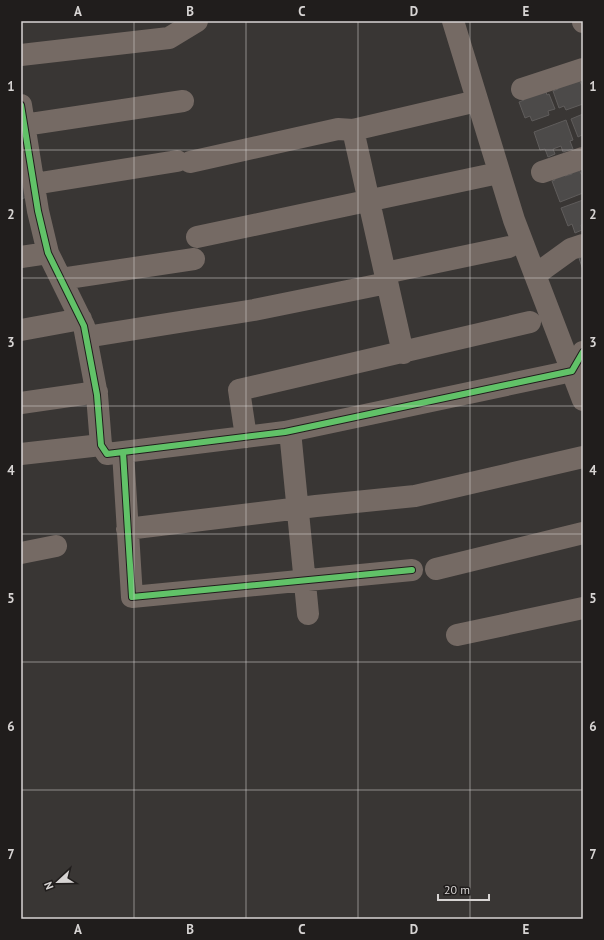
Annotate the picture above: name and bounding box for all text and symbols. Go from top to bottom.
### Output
text: A [74,3,82,20]
text: B [186,3,194,20]
text: C [298,3,306,20]
text: D [410,3,418,20]
text: E [523,3,530,20]
text: 1 [7,78,15,95]
text: 1 [589,78,597,95]
text: 2 [7,206,15,223]
text: 2 [589,206,597,223]
text: 3 [7,334,15,351]
text: 3 [589,334,597,351]
text: 4 [7,462,15,479]
text: 4 [589,462,597,479]
text: 5 [7,590,15,607]
text: 5 [589,590,597,607]
text: 6 [7,718,15,735]
text: 6 [589,718,597,735]
text: 7 [7,846,15,863]
text: 7 [589,846,597,863]
north arrow [38,862,78,902]
scale bar [438,876,489,902]
text: N [41,880,57,892]
text: 20 m [444,882,470,897]
text: A [74,921,82,938]
text: B [186,921,194,938]
text: C [298,921,306,938]
text: D [410,921,418,938]
text: E [523,921,530,938]

